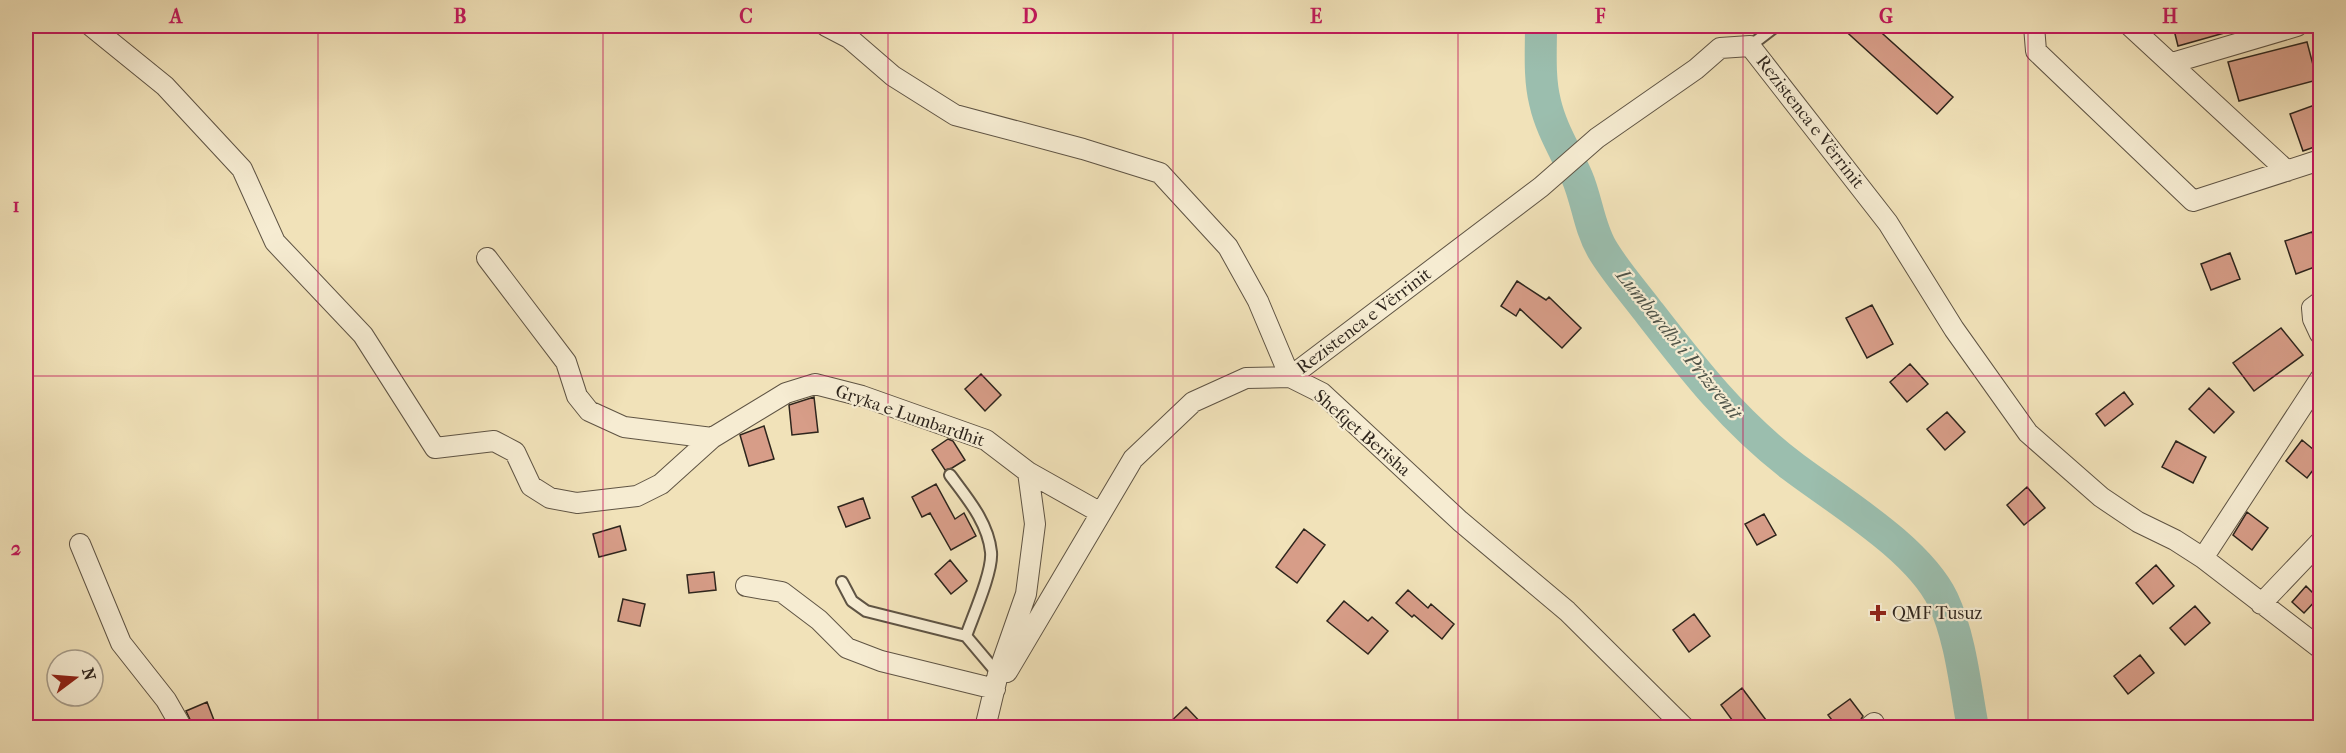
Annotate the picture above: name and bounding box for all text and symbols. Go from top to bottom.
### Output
text: A [168,5,184,28]
text: B [453,5,467,28]
text: C [739,5,753,28]
text: D [1022,5,1038,28]
text: E [1310,5,1322,28]
text: F [1594,5,1606,28]
text: G [1879,5,1893,28]
text: H [2162,5,2178,28]
street label: Rezistenca e Vërrinit [1751,51,1869,193]
text: 1 [12,194,20,217]
street label: Rezistenca e Vërrinit [1293,263,1436,378]
water label: Lumbardhi i Prizrenit [1610,263,1748,425]
street label: Gryka e Lumbardhit [833,381,988,452]
street label: Shefqet Berisha [1309,385,1415,481]
text: 2 [11,537,21,560]
place label: QMF Tusuz [1892,603,1982,624]
marker: QMF Tusuz [1869,604,1887,622]
north arrow [45,648,105,708]
text: N [78,666,100,683]

